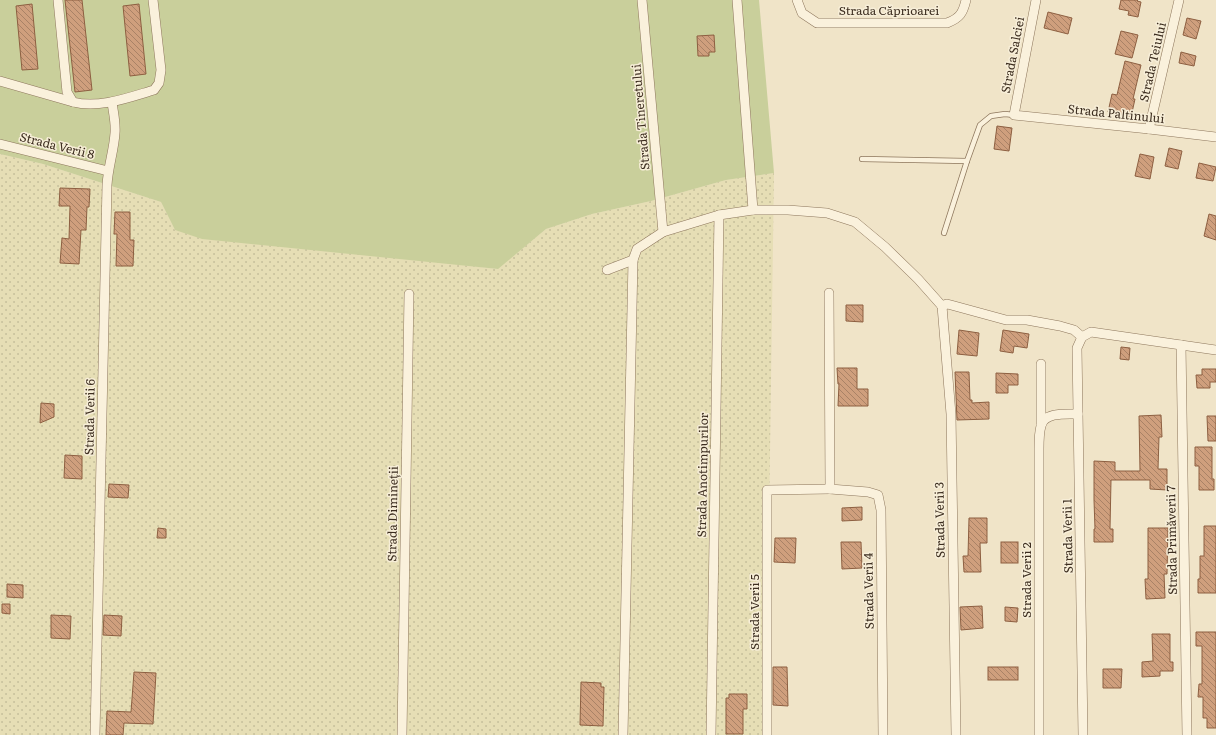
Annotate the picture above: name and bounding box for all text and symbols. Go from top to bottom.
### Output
street label: Strada Căprioarei [839,1,939,19]
street label: Strada Salciei [996,15,1028,95]
street label: Strada Teiului [1134,20,1170,103]
street label: Strada Tineretului [626,63,654,171]
street label: Strada Paltinului [1067,99,1165,127]
street label: Strada Verii 8 [18,127,97,163]
street label: Strada Verii 6 [79,378,99,455]
street label: Strada Anotimpurilor [692,412,712,537]
street label: Strada Dimineții [382,466,402,562]
street label: Strada Verii 3 [929,482,949,558]
street label: Strada Primăverii 7 [1161,485,1181,595]
street label: Strada Verii 1 [1057,498,1077,574]
street label: Strada Verii 2 [1017,542,1035,618]
street label: Strada Verii 4 [858,552,878,629]
street label: Strada Verii 5 [745,574,763,650]

